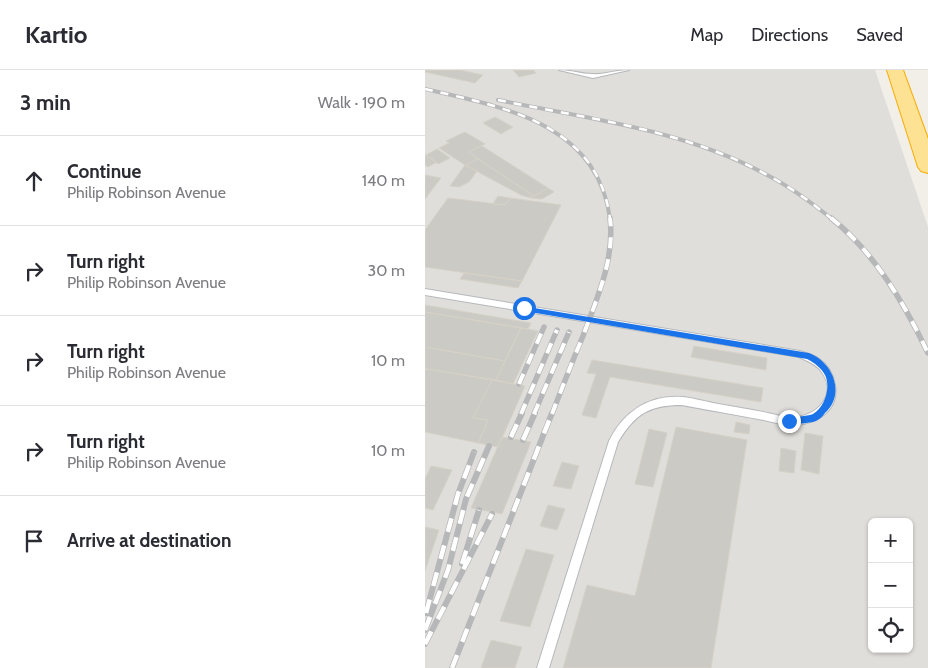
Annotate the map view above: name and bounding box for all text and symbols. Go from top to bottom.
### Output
text: Kartio [25,20,88,49]
text: Map [690,24,723,46]
text: Directions [751,24,828,46]
text: Saved [856,24,903,46]
text: 3 min [20,90,71,115]
text: Walk · 190 m [318,93,405,112]
text: Continue [67,160,141,183]
icon: ahead [20,167,48,195]
text: 140 m [362,171,405,190]
text: Philip Robinson Avenue [67,183,226,202]
text: Turn right [67,250,145,273]
icon: right [20,257,48,285]
text: 30 m [368,261,405,280]
text: Philip Robinson Avenue [67,273,226,292]
route start [513,297,536,320]
text: Turn right [67,340,145,363]
icon: right [20,347,48,375]
text: 10 m [371,351,405,370]
text: Philip Robinson Avenue [67,363,226,382]
route end [778,410,801,433]
text: Turn right [67,430,145,453]
icon: right [20,437,48,465]
text: 10 m [371,441,405,460]
text: Philip Robinson Avenue [67,453,226,472]
map controls [868,518,913,653]
button: + [868,518,913,563]
icon: arrive [20,527,48,555]
text: Arrive at destination [67,529,231,552]
button: − [868,563,913,608]
button: locate [868,608,913,653]

